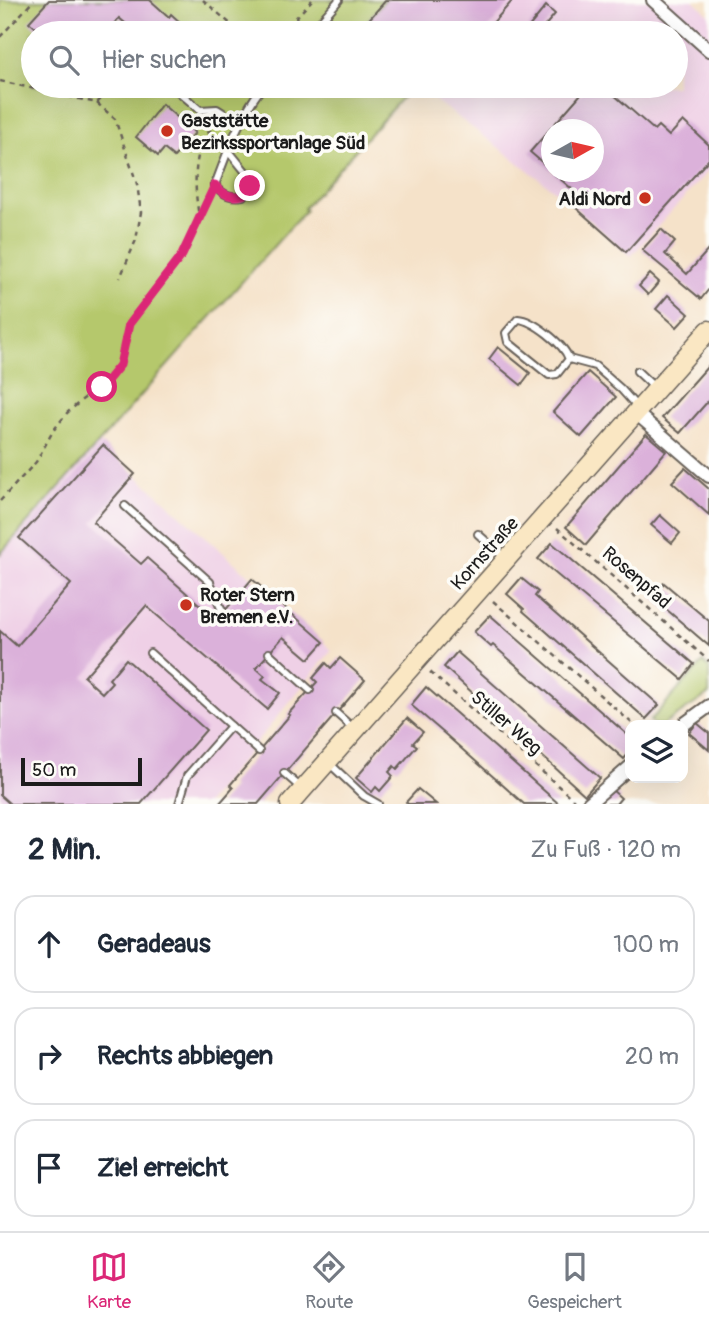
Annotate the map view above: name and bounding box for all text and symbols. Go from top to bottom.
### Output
search box [21,21,688,98]
icon: search [45,41,83,79]
text: Hier suchen [101,44,226,76]
place label: Gaststätte Bezirkssportanlage Süd [181,109,365,155]
north arrow [541,119,604,182]
marker: Gaststätte Bezirkssportanlage Süd [159,123,175,139]
route end [234,170,265,201]
place label: Aldi Nord [559,187,631,211]
marker: Aldi Nord [637,190,653,206]
route start [86,371,117,402]
street label: Kornstraße [446,512,524,595]
street label: Rosenpfad [597,541,676,614]
place label: Roter Stern Bremen e.V. [200,583,295,629]
marker: Roter Stern Bremen e.V. [178,597,194,613]
street label: Stiller Weg [466,685,547,760]
map controls [625,720,688,783]
button: layers [625,720,688,783]
scale bar [21,755,142,787]
text: 50 m [32,758,76,782]
text: 2 Min. [28,831,101,868]
text: Zu Fuß · 120 m [530,835,681,864]
icon: ahead [30,925,68,963]
text: Geradeaus [97,928,211,960]
text: 100 m [613,930,679,959]
icon: right [30,1037,68,1075]
text: Rechts abbiegen [97,1040,273,1072]
text: 20 m [625,1042,679,1071]
icon: arrive [30,1149,68,1187]
text: Ziel erreicht [97,1152,228,1184]
tab: Karte [87,1248,131,1314]
tab: Route [305,1248,353,1314]
tab: Gespeichert [527,1248,622,1314]

